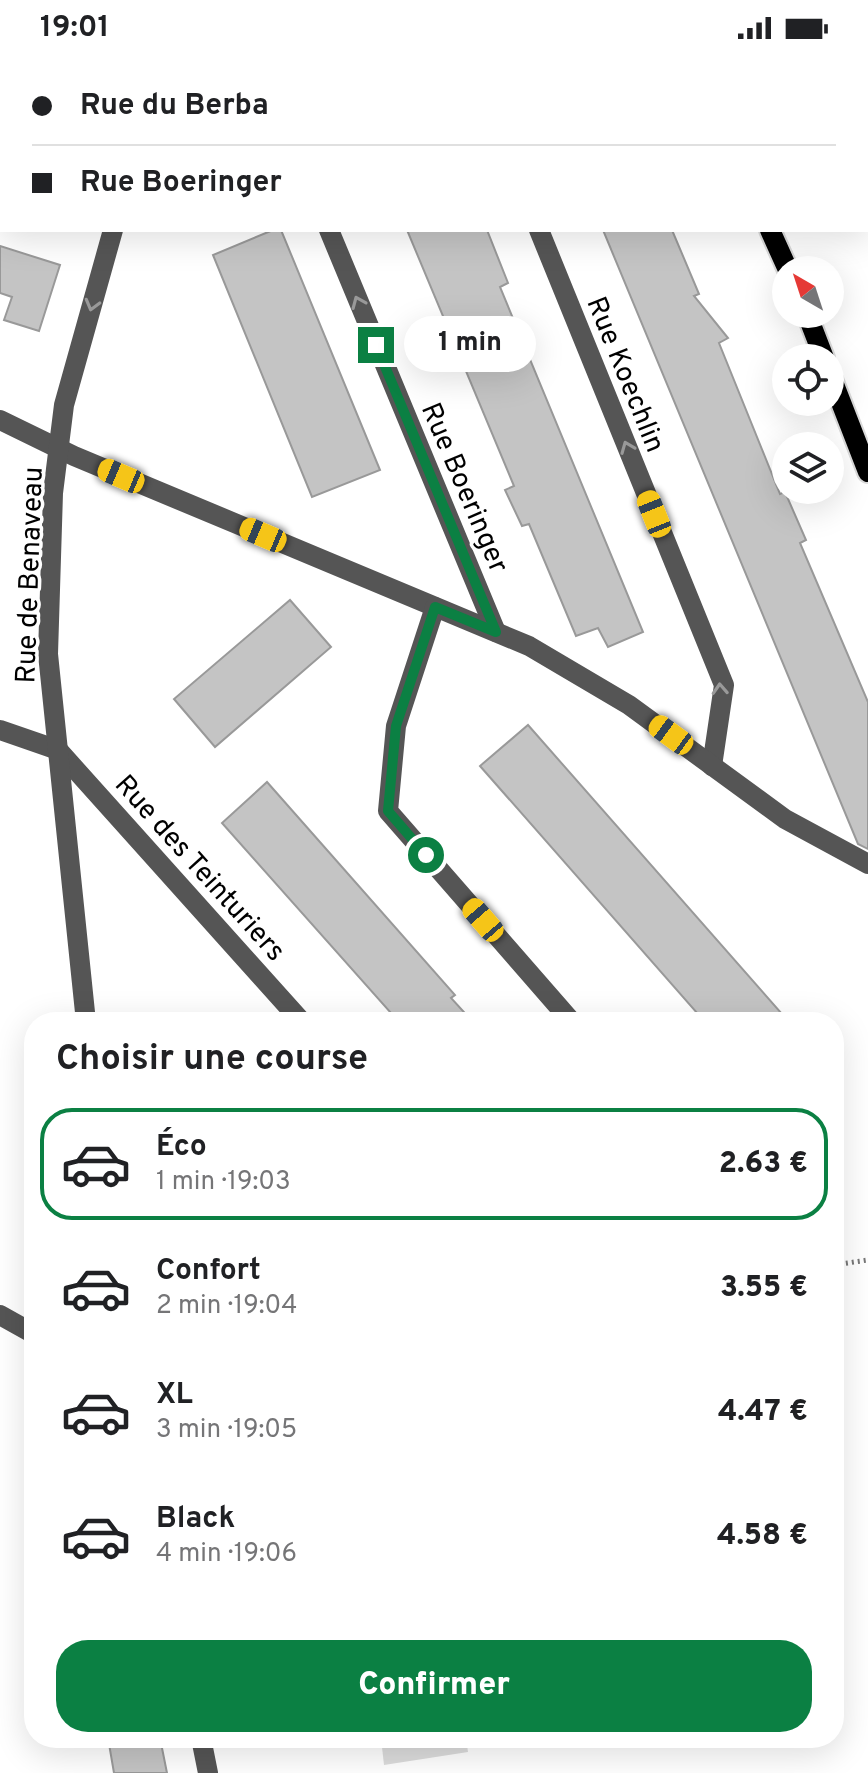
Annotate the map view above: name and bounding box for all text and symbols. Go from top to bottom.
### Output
text: 19:01 [40,10,109,47]
text: Rue du Berba [80,88,269,125]
text: Rue Boeringer [80,165,282,202]
north arrow [772,256,844,328]
map controls [772,256,844,504]
street label: Rue Koechlin [577,292,672,458]
one-way arrow [352,296,368,310]
one-way arrow [85,298,101,312]
callout: 1 min [404,317,536,373]
route end [358,327,394,363]
text: 1 min [438,327,502,360]
button: locate [772,344,844,416]
street label: Rue Boeringer [411,398,515,579]
button: layers [772,432,844,504]
one-way arrow [620,441,637,455]
car [94,456,148,496]
street label: Rue de Benaveau [9,466,53,684]
car [634,487,674,541]
car [236,515,290,555]
one-way arrow [712,682,729,694]
car [645,711,697,759]
street label: Rue des Teinturiers [106,768,292,970]
route start [408,837,444,873]
car [458,894,508,946]
text: Choisir une course [56,1037,368,1083]
icon: car [60,1128,132,1200]
text: Éco [156,1129,207,1166]
text: 2.63 € [719,1146,808,1183]
text: 1 min · 19:03 [156,1166,291,1199]
icon: car [60,1252,132,1324]
text: Confort [156,1253,261,1290]
text: 3.55 € [720,1270,808,1307]
text: 2 min · 19:04 [156,1290,297,1323]
icon: car [60,1376,132,1448]
text: XL [156,1377,193,1414]
text: 4.47 € [718,1394,808,1431]
text: 3 min · 19:05 [156,1414,297,1447]
icon: car [60,1500,132,1572]
text: Black [156,1501,235,1538]
text: 4.58 € [717,1518,808,1555]
text: 4 min · 19:06 [156,1538,297,1571]
button: Confirmer [56,1640,812,1732]

